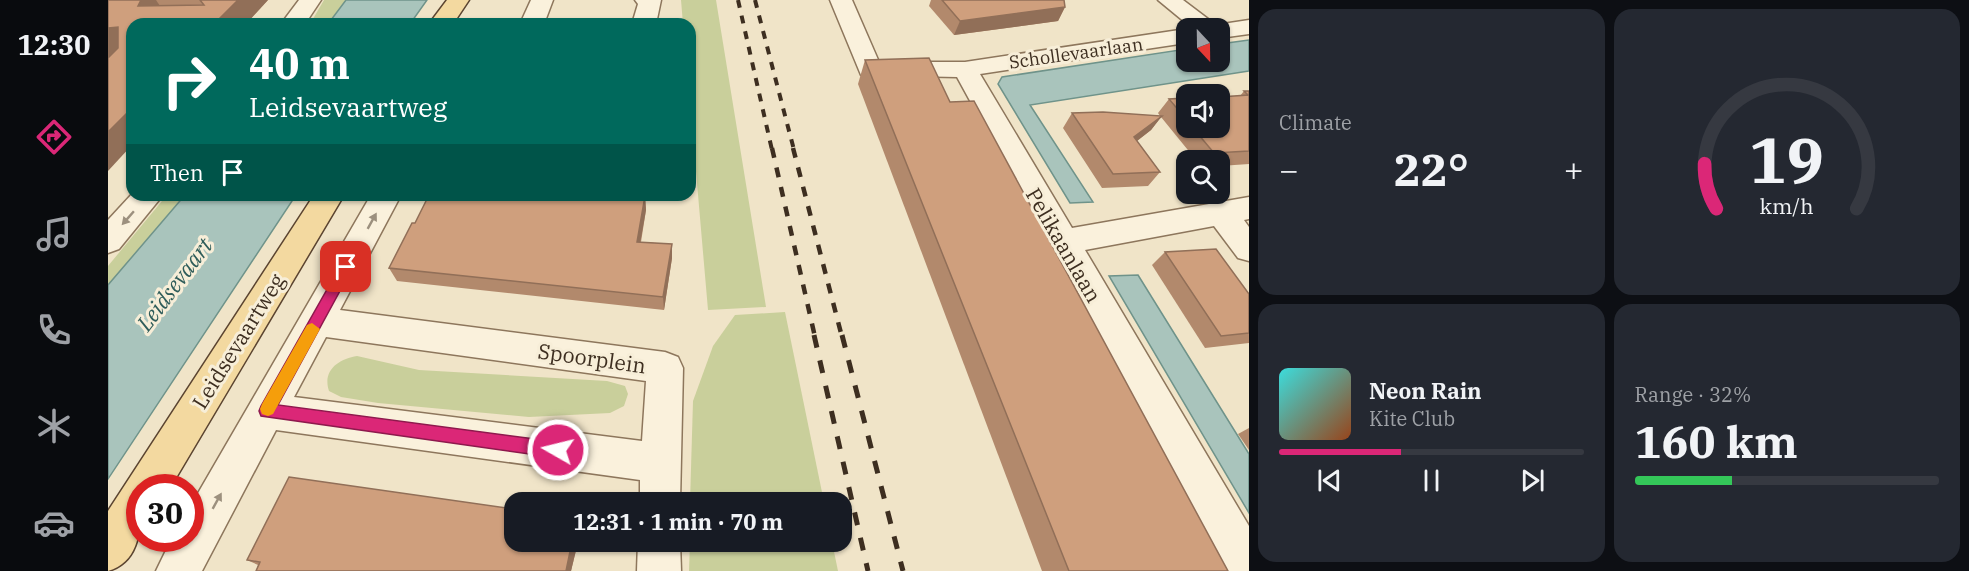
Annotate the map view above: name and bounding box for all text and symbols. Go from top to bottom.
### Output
north arrow [1176,18,1230,72]
map controls [1176,18,1230,204]
text: 12:30 [18,27,90,62]
street label: Schollevaarlaan [1007,32,1145,74]
text: 40 m [249,36,350,91]
icon: right [150,42,228,120]
button: sound [1176,84,1230,138]
text: Leidsevaartweg [249,89,447,124]
text: Climate [1279,109,1352,136]
icon: directions [33,116,75,158]
text: 19 [1749,119,1824,200]
text: 22° [1394,140,1469,198]
text: − [1279,148,1299,191]
text: + [1564,148,1584,191]
button: search [1176,150,1230,204]
icon: arrive [216,156,249,189]
text: Then [150,158,204,187]
street label: Pelikaanlaan [1020,183,1108,307]
text: km/h [1760,192,1814,220]
one-way arrow [122,210,135,225]
one-way arrow [367,212,377,229]
icon: music [33,213,75,255]
water label: Leidsevaart [129,231,219,337]
pin [320,241,371,292]
icon: arrive [329,250,362,283]
street label: Leidsevaartweg [185,268,291,414]
icon: phone [33,309,75,351]
street label: Spoorplein [536,337,648,379]
text: Neon Rain [1369,376,1482,405]
text: Range · 32% [1635,381,1751,408]
icon: climate [33,405,75,447]
text: Kite Club [1369,405,1455,432]
text: 160 km [1635,412,1798,470]
position arrow [526,418,590,482]
icon: previous [1313,464,1346,497]
icon: pause [1415,464,1448,497]
icon: next [1516,464,1549,497]
speed limit sign: 30 [126,474,204,552]
one-way arrow [212,493,222,510]
icon: car [33,502,75,544]
text: 12:31 · 1 min · 70 m [573,507,783,536]

